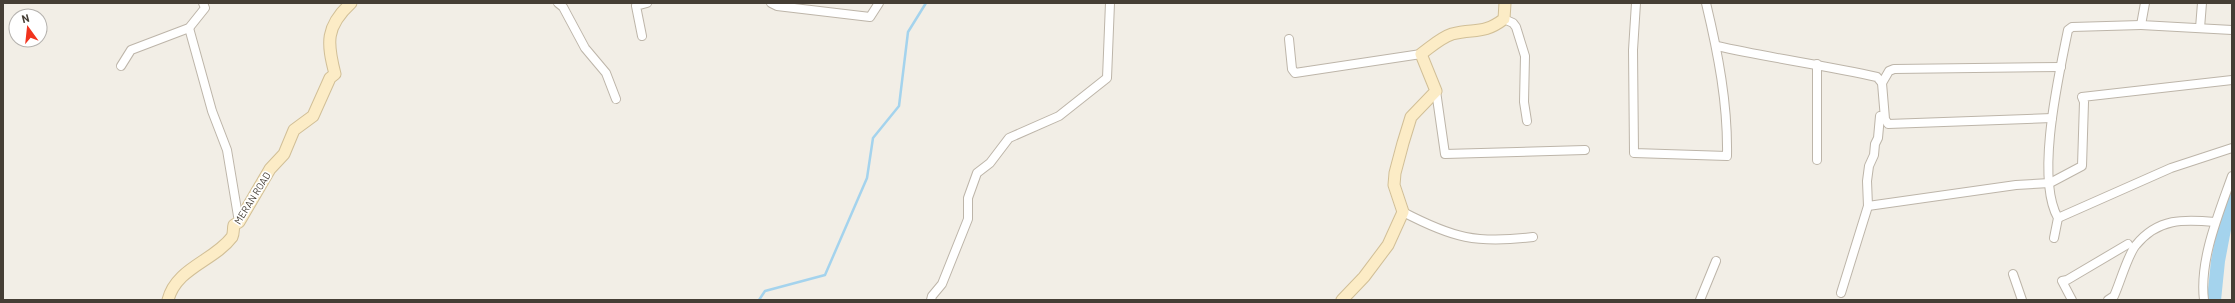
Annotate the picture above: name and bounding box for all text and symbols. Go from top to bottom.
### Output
north arrow [8,8,48,48]
text: N [20,11,31,25]
street label: MERAN ROAD [231,170,273,226]

